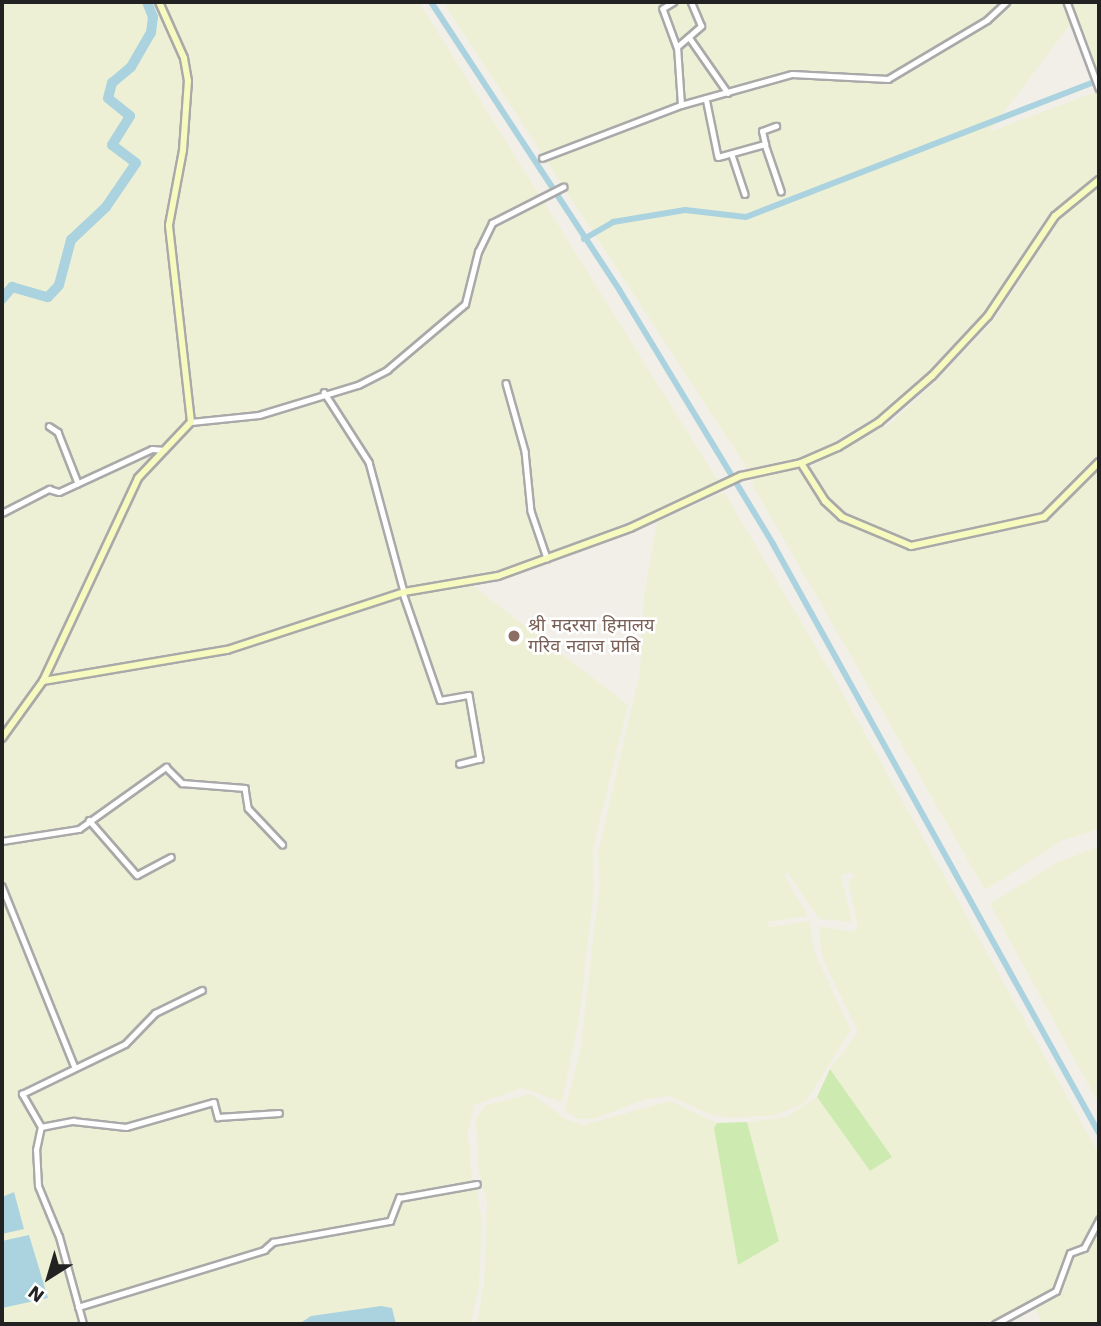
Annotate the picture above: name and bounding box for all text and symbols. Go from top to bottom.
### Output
place label: श्री मदरसा हिमालय गरिव नवाज प्राबि [528,615,654,658]
marker: श्री मदरसा हिमालय गरिव नवाज प्राबि [506,628,522,644]
north arrow [14,1242,84,1312]
text: N [24,1281,49,1308]

